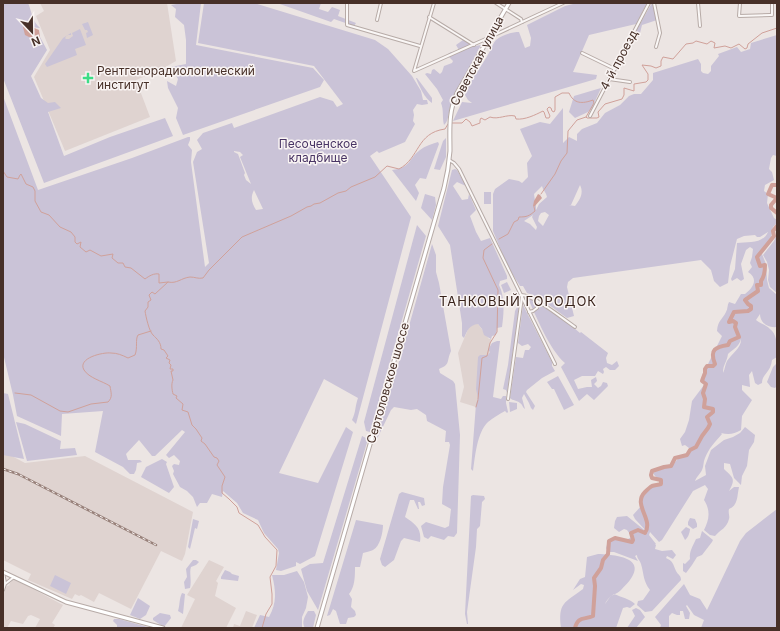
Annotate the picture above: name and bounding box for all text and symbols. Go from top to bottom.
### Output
north arrow [12,12,52,52]
street label: Советская улица [447,13,507,108]
street label: 4-й проезд [596,27,641,92]
text: N [29,33,42,49]
place label: Рентгенорадиологический институт [97,63,255,92]
marker: Рентгенорадиологический институт [82,72,94,84]
park label: Песоченское кладбище [279,136,357,165]
district label: ТАНКОВЫЙ ГОРОДОК [439,293,597,309]
street label: Сертоловское шоссе [363,321,412,445]

